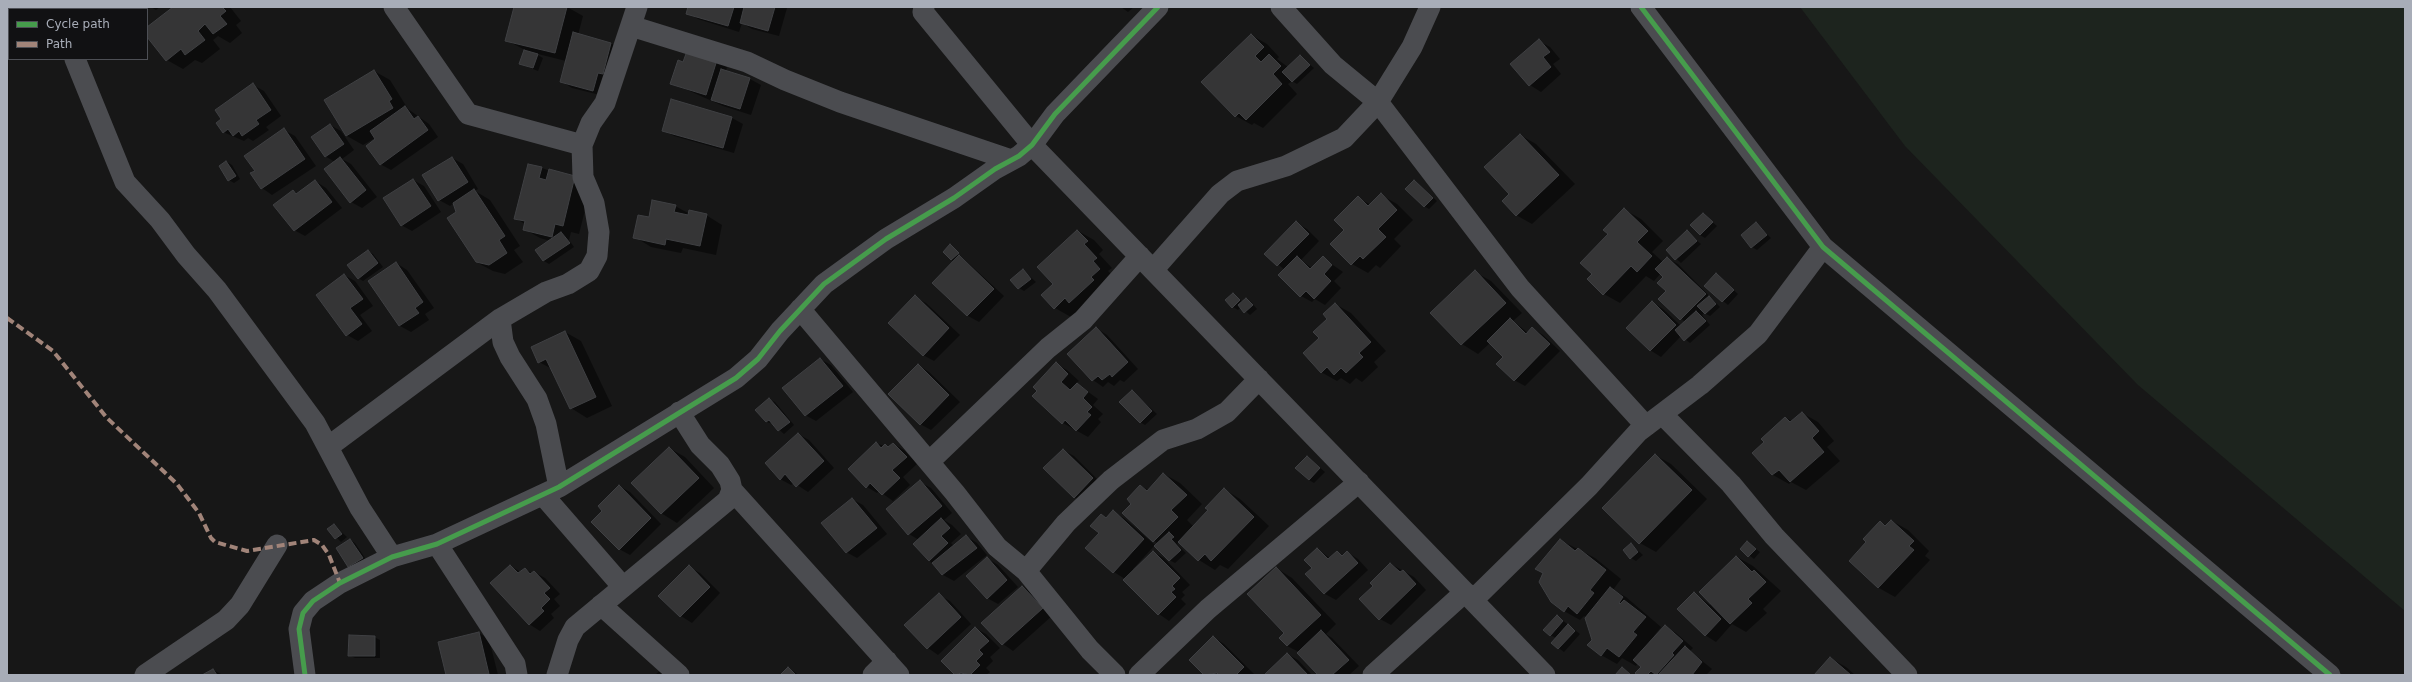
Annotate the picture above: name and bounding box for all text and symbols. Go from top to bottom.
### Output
legend [8,8,148,60]
text: Cycle path [46,17,110,31]
text: Path [46,37,72,51]

